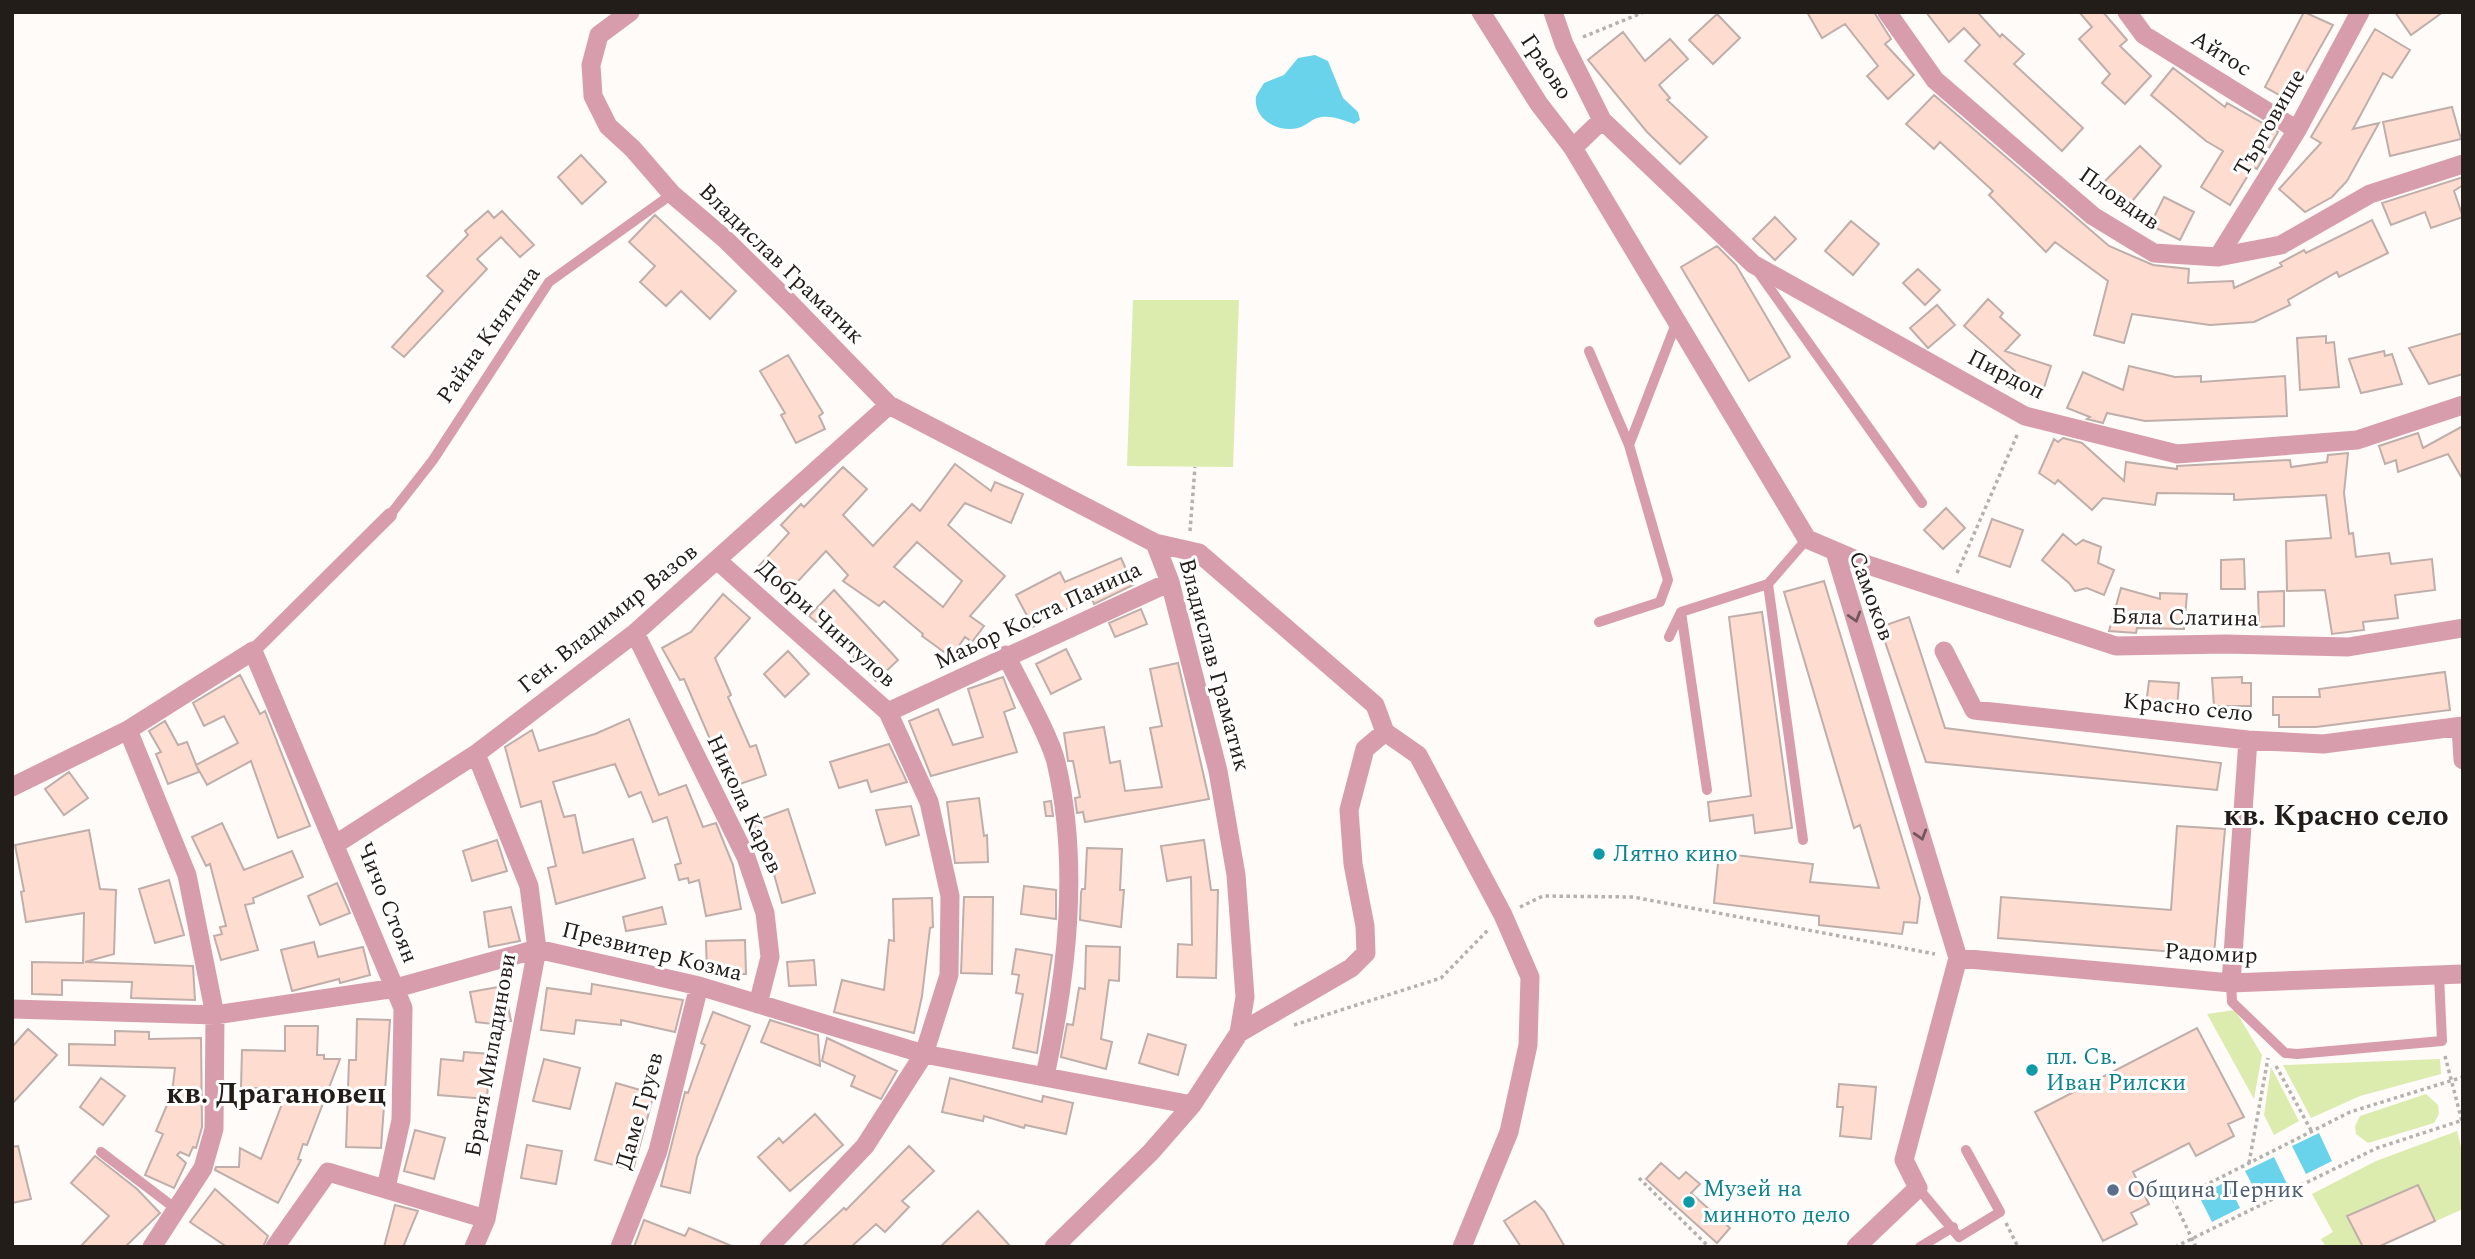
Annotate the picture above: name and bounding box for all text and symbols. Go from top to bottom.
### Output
street label: Айтос [2184,22,2258,86]
street label: Граово [1511,27,1581,107]
street label: Търговище [2225,62,2315,184]
street label: Пловдив [2071,158,2167,240]
street label: Владислав Граматик [690,175,872,353]
street label: Райна Княгина [428,259,550,411]
street label: Пирдоп [1961,341,2051,409]
street label: Ген. Владимир Вазов [510,535,706,703]
street label: Самоков [1839,546,1903,646]
street label: Добри Чинтулов [748,552,904,696]
street label: Маьор Коста Паница [928,553,1148,679]
street label: Владислав Граматик [1169,555,1259,776]
street label: Бяла Слатина [2111,599,2259,637]
one-way arrow [1846,611,1861,623]
street label: Красно село [2121,684,2255,732]
street label: Никола Карев [696,729,792,879]
district label: кв. Красно село [2223,793,2449,839]
one-way arrow [1912,829,1927,841]
street label: Чичо Стоян [347,837,427,969]
place label: Лятно кино [1613,837,1738,872]
marker: Лятно кино [1591,846,1607,862]
street label: Презвитер Козма [558,913,746,991]
street label: Радомир [2163,934,2259,974]
street label: Братя Миладинови [456,950,526,1160]
place label: пл. Св. Иван Рилски [2046,1040,2186,1101]
street label: Даме Груев [607,1048,673,1174]
marker: пл. Св. Иван Рилски [2024,1062,2040,1078]
district label: кв. Драгановец [166,1071,386,1117]
place label: Музей на минното дело [1703,1172,1851,1233]
place label: Община Перник [2127,1173,2304,1208]
marker: Община Перник [2105,1182,2121,1198]
marker: Музей на минното дело [1681,1194,1697,1210]

